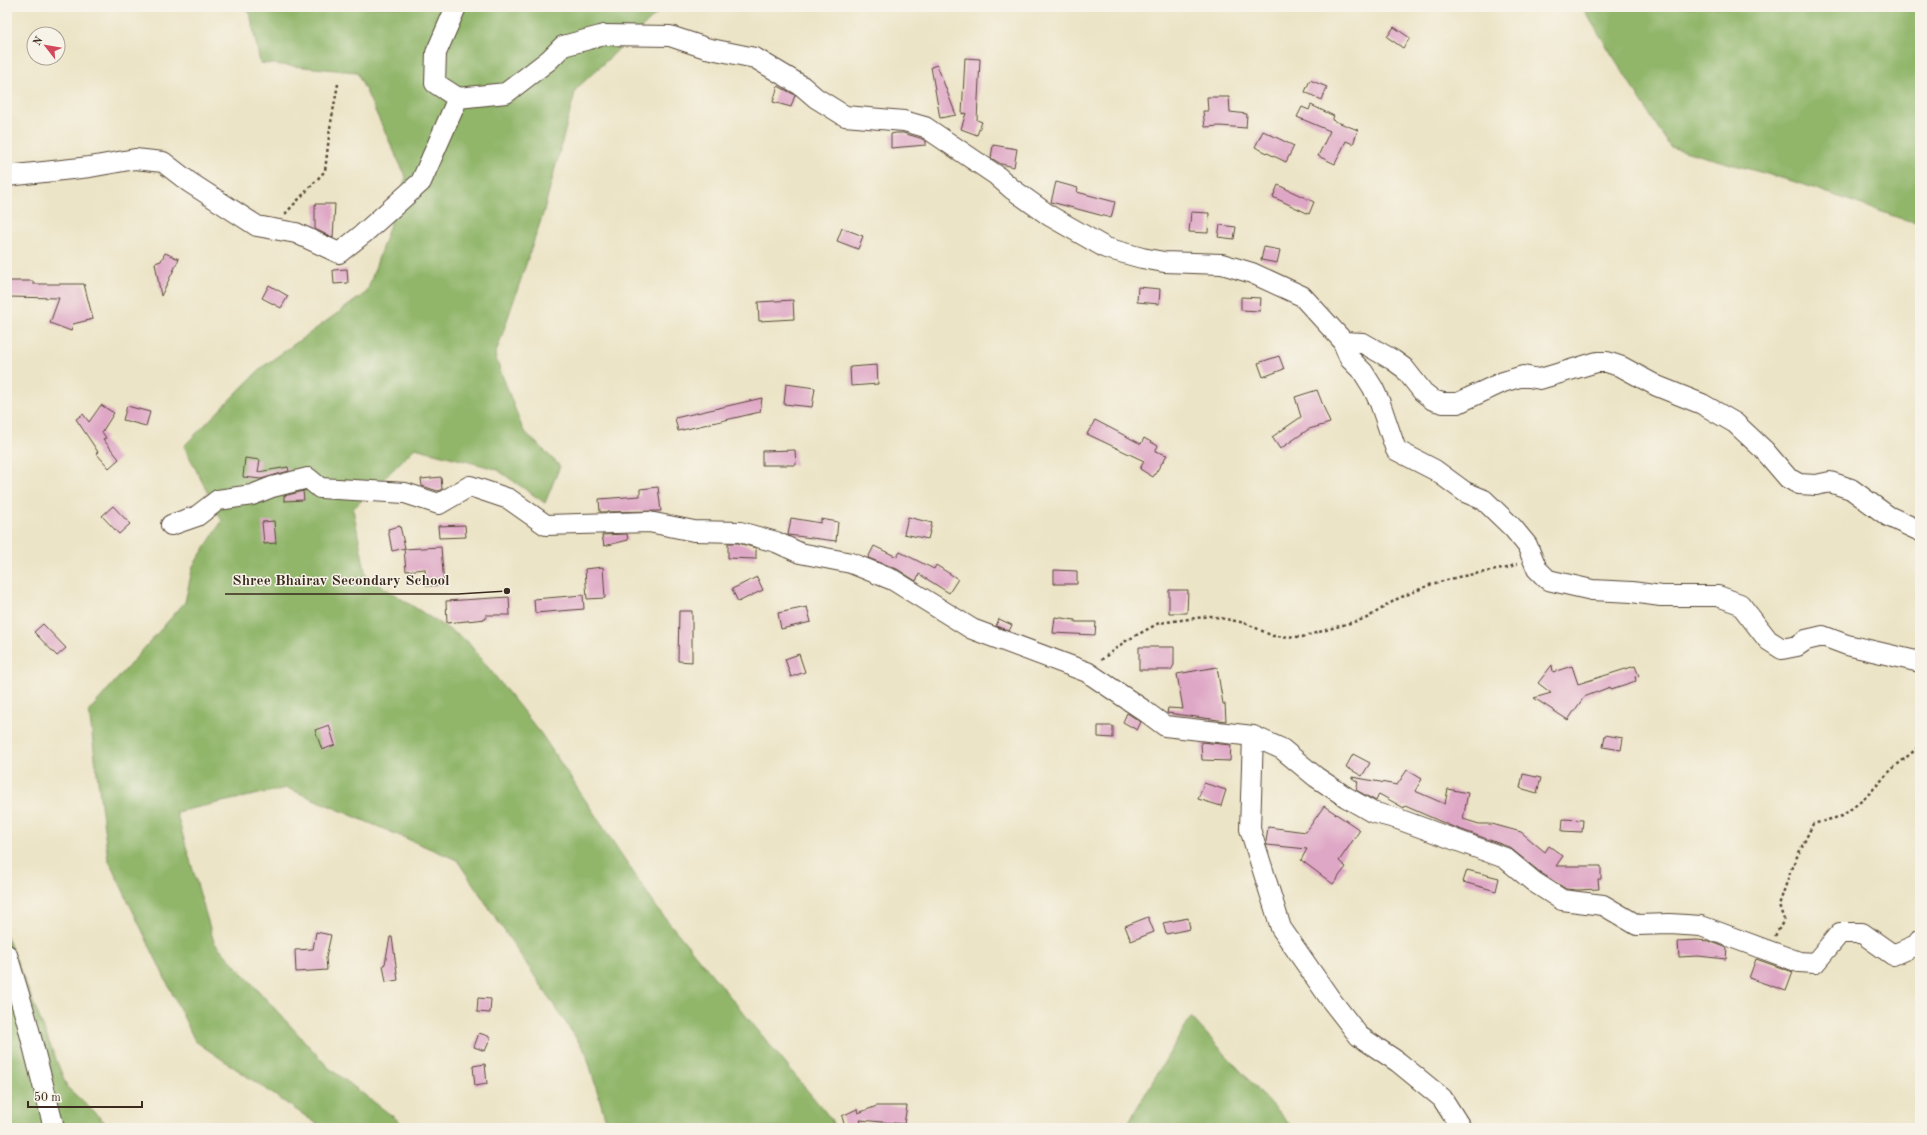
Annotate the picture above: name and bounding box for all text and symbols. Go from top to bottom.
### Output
north arrow [26,26,66,66]
text: N [32,35,46,48]
callout: Shree Bhairav Secondary School [225,567,458,594]
text: Shree Bhairav Secondary School [232,574,450,589]
scale bar [28,1083,142,1109]
text: 50 m [34,1091,61,1104]

